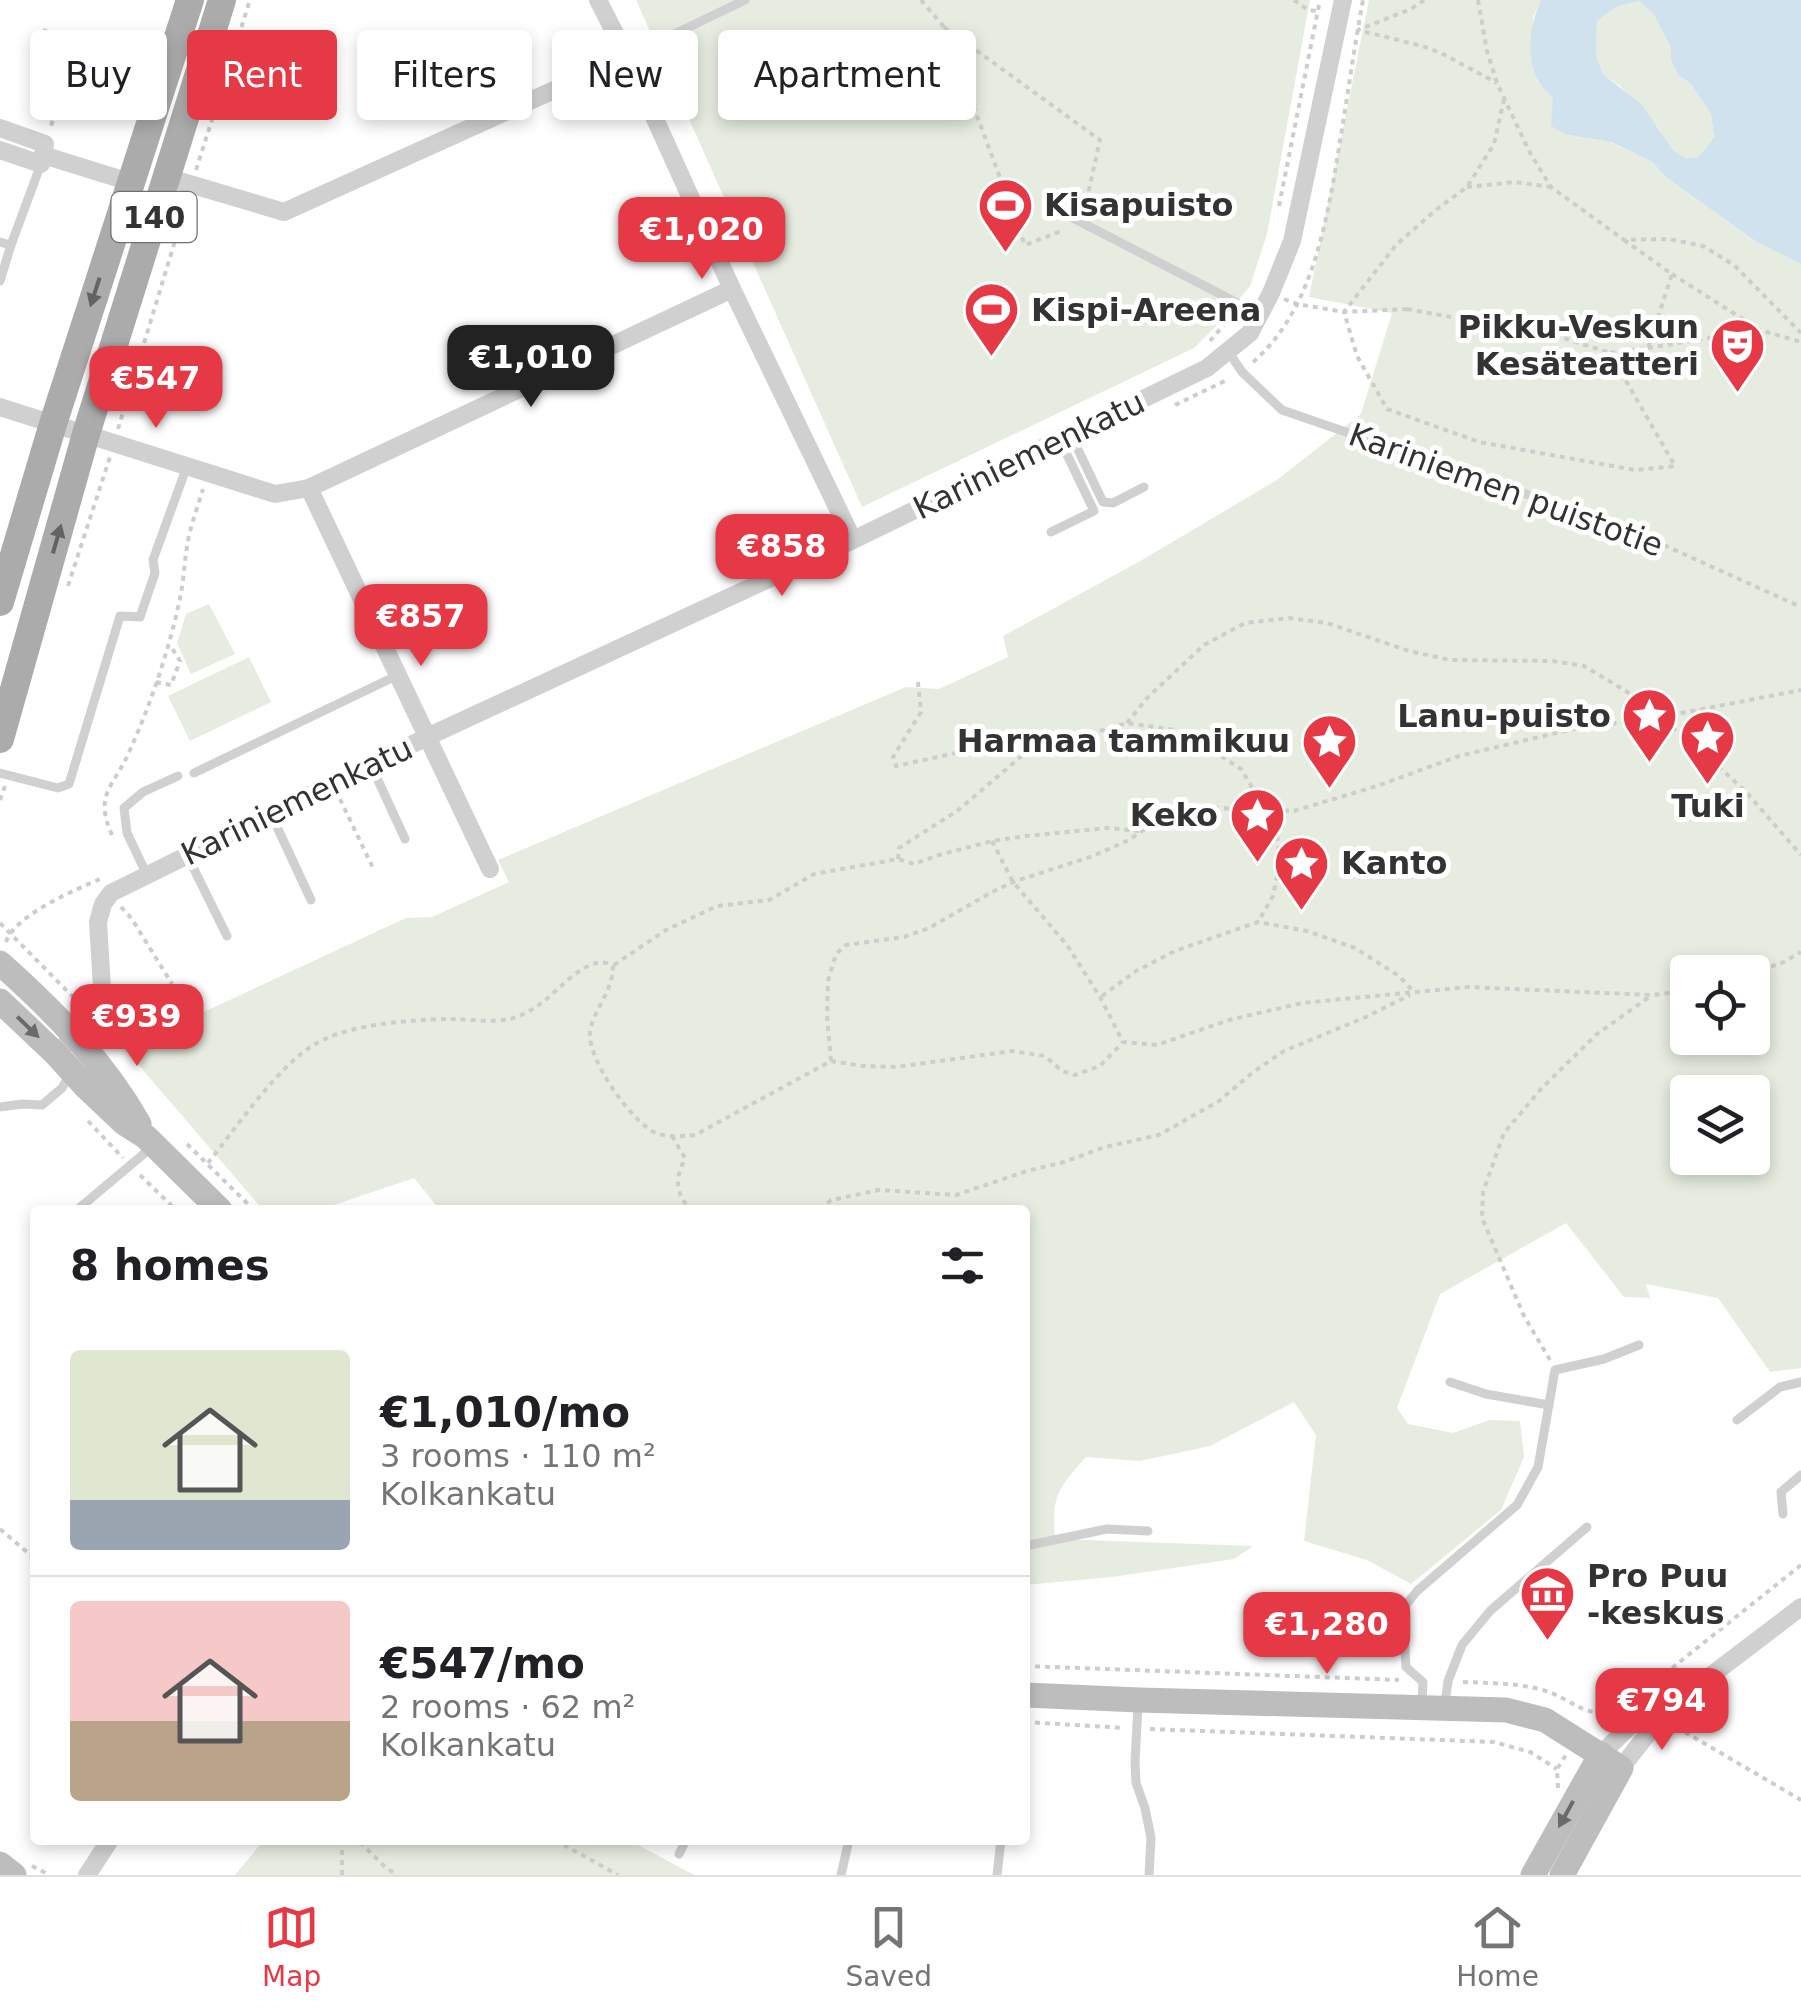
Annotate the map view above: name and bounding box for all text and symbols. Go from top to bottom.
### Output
chip: Buy [30,30,167,120]
chip: Rent [187,30,337,120]
chip: Filters [357,30,532,120]
chip: New [552,30,698,120]
chip: Apartment [718,30,976,120]
sports icon: Kisapuisto [975,175,1035,254]
place label: Kisapuisto [1044,186,1233,224]
road number: 140 [112,192,196,242]
pin: €1,020 [621,197,783,282]
text: €1,020 [640,210,764,248]
one-way arrow [87,278,102,308]
sports icon: Kispi-Areena [962,280,1022,359]
place label: Kispi-Areena [1031,291,1261,329]
place label: Pikku-Veskun Kesäteatteri [1458,308,1699,383]
theatre icon: Pikku-Veskun Kesäteatteri [1708,315,1768,394]
pin: €1,010 [450,325,612,410]
text: €1,010 [469,338,593,376]
pin: €547 [97,346,215,431]
text: €547 [111,359,201,397]
street label: Kariniemenkatu [907,383,1151,527]
street label: Kariniemen puistotie [1344,415,1668,565]
pin: €858 [723,514,841,599]
one-way arrow [50,524,66,555]
text: €858 [737,527,827,565]
pin: €857 [362,584,480,669]
text: €857 [376,597,466,635]
place icon: Lanu-puisto [1620,686,1680,765]
place label: Lanu-puisto [1397,697,1611,735]
place icon: Tuki [1678,707,1738,786]
place icon: Harmaa tammikuu [1299,711,1359,790]
place label: Harmaa tammikuu [957,722,1290,760]
street label: Kariniemenkatu [175,729,419,873]
place icon: Keko [1227,785,1287,864]
place label: Tuki [1671,787,1745,825]
place label: Keko [1130,796,1218,834]
place icon: Kanto [1272,833,1332,912]
place label: Kanto [1341,844,1447,882]
map controls [1670,955,1770,1175]
button: locate [1670,955,1770,1055]
pin: €939 [78,984,196,1069]
text: €939 [92,997,182,1035]
one-way arrow [16,1015,40,1038]
button: layers [1670,1075,1770,1175]
icon: filters [935,1238,990,1293]
text: 8 homes [70,1241,270,1290]
text: €1,010/mo [380,1388,630,1437]
icon: home [150,1390,270,1510]
text: 3 rooms · 110 m² [380,1437,656,1475]
text: Kolkankatu [380,1475,556,1513]
place label: Pro Puu -keskus [1587,1557,1728,1632]
museum icon: Pro Puu -keskus [1518,1564,1578,1643]
pin: €1,280 [1246,1592,1408,1677]
text: €1,280 [1265,1605,1389,1643]
text: €547/mo [380,1639,585,1688]
icon: home [150,1641,270,1761]
pin: €794 [1603,1668,1721,1753]
text: €794 [1617,1681,1707,1719]
text: 2 rooms · 62 m² [380,1688,635,1726]
text: Kolkankatu [380,1726,556,1764]
one-way arrow [1558,1800,1576,1828]
tab: Map [262,1900,321,1993]
tab: Saved [845,1900,932,1993]
tab: Home [1456,1900,1539,1993]

